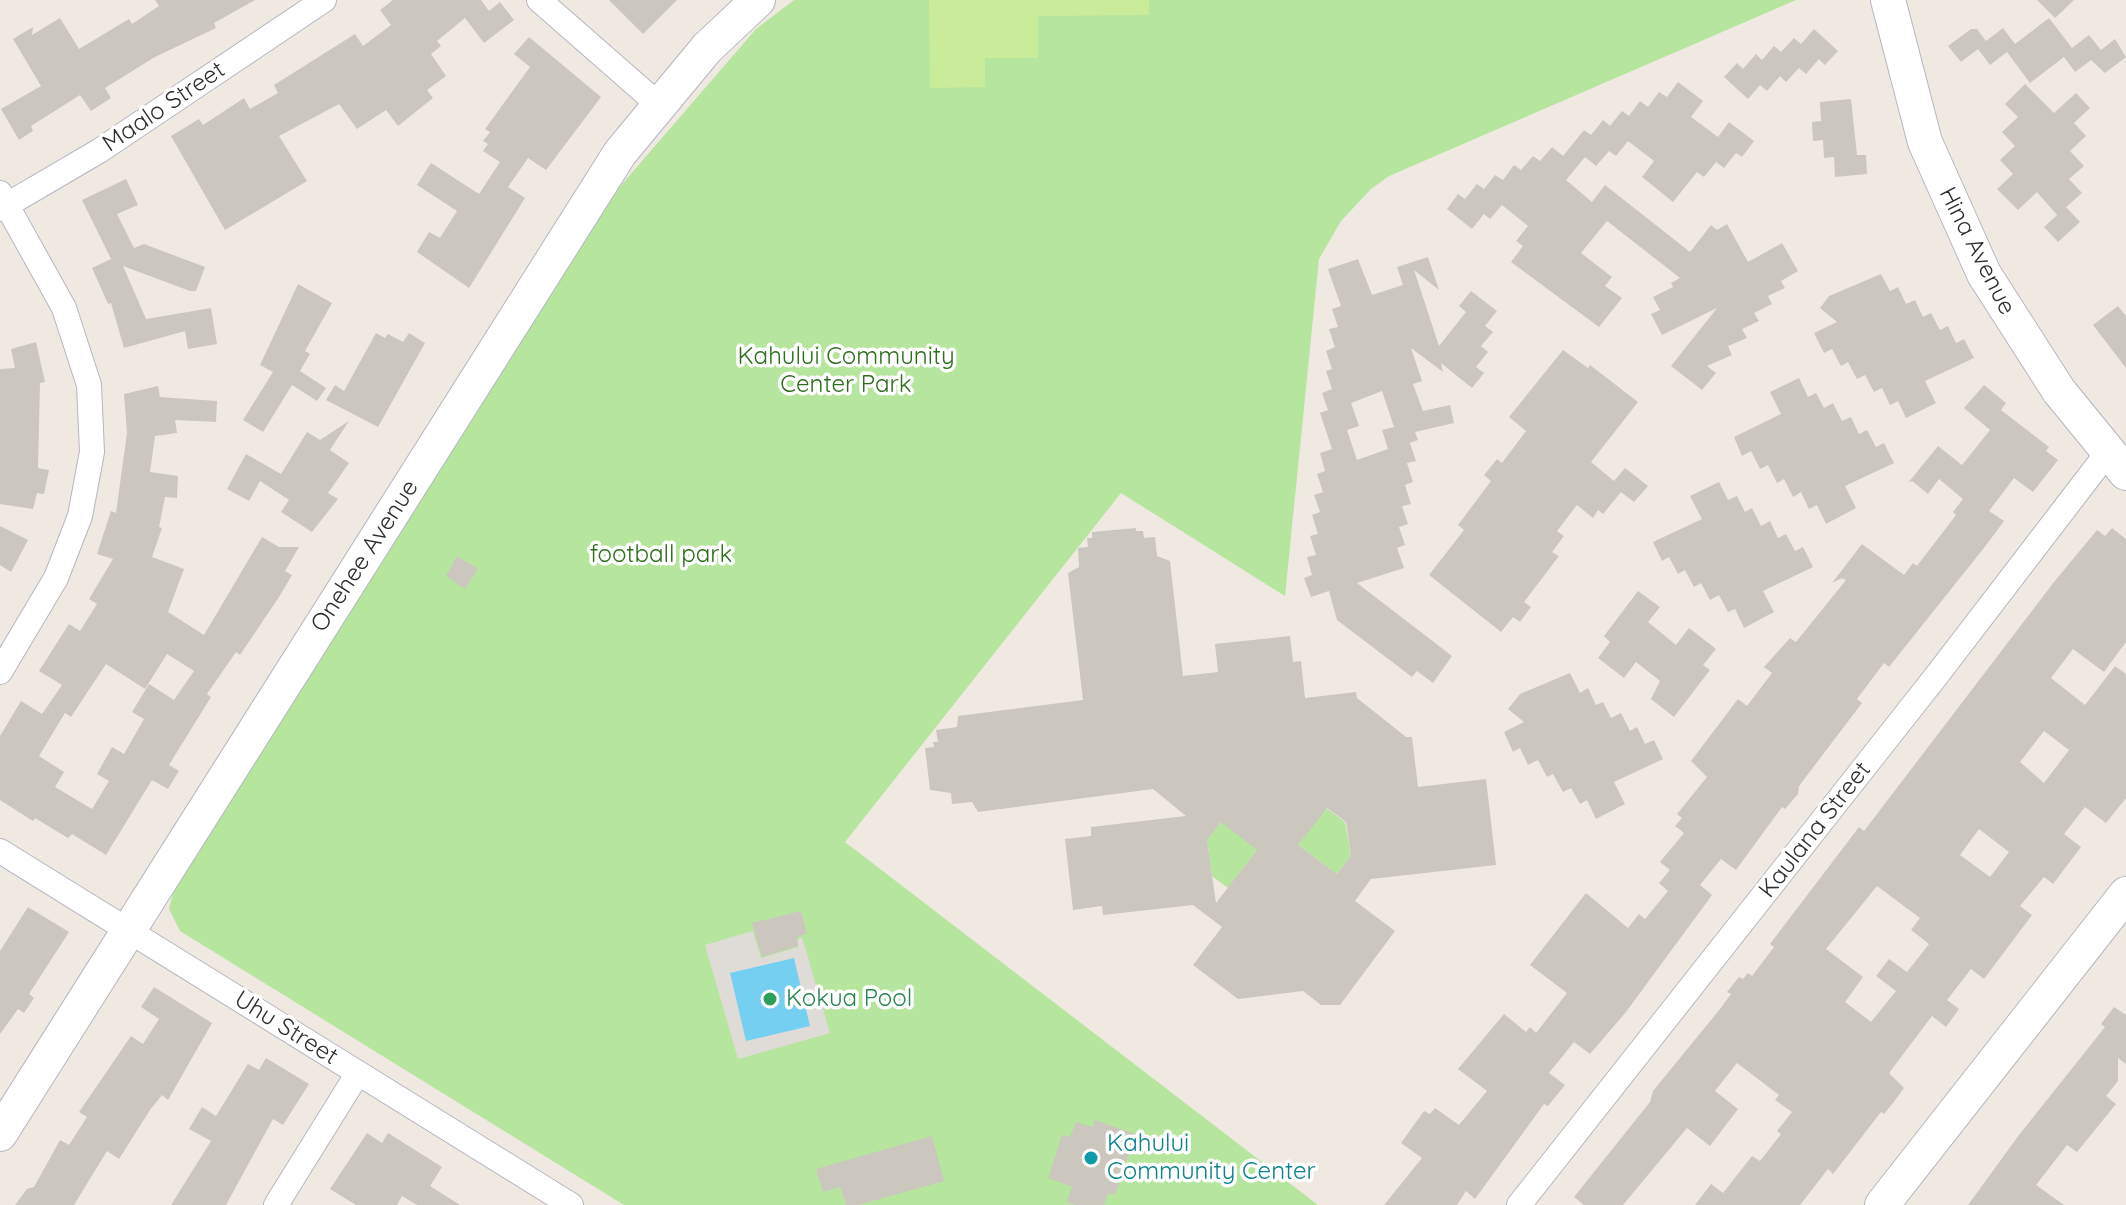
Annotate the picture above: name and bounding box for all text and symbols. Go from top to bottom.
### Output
street label: Maalo Street [97,56,231,158]
street label: Hina Avenue [1933,182,2021,320]
park label: Kahului Community Center Park [737,343,955,399]
street label: Onehee Avenue [305,475,425,637]
park label: football park [590,541,732,569]
street label: Kaulana Street [1753,756,1877,904]
street label: Uhu Street [229,985,343,1071]
place label: Kokua Pool [786,985,912,1013]
marker: Kokua Pool [761,990,779,1008]
place label: Kahului Community Center [1107,1130,1316,1186]
marker: Kahului Community Center [1082,1149,1100,1167]

